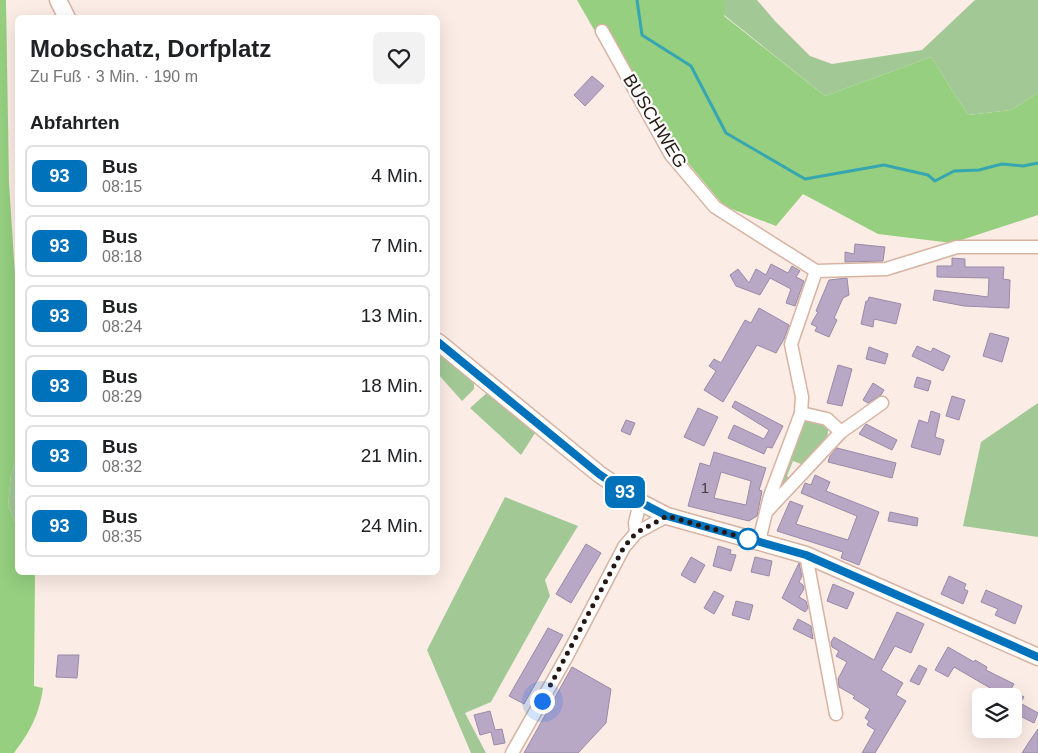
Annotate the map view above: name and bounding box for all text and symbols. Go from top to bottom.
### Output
button: heart [373,32,425,84]
text: Mobschatz, Dorfplatz [30,35,271,62]
text: Zu Fuß · 3 Min. · 190 m [30,68,198,85]
street label: BUSCHWEG [619,70,691,172]
text: Abfahrten [30,112,120,133]
text: Bus [102,156,138,177]
text: 4 Min. [371,165,423,186]
text: 93 [49,166,70,186]
text: 08:15 [102,178,142,195]
text: Bus [102,226,138,247]
text: 7 Min. [371,235,423,256]
text: 93 [49,236,70,256]
text: 08:18 [102,248,142,265]
text: Bus [102,296,138,317]
text: 13 Min. [361,305,423,326]
text: 93 [49,306,70,326]
text: 08:24 [102,318,142,335]
text: Bus [102,366,138,387]
text: 18 Min. [361,375,423,396]
text: 93 [49,376,70,396]
text: 08:29 [102,388,142,405]
text: Bus [102,436,138,457]
text: 21 Min. [361,445,423,466]
text: 93 [49,446,70,466]
text: 08:32 [102,458,142,475]
line badge: 93 [602,476,648,508]
house number: 1 [701,479,709,496]
text: 93 [615,482,635,502]
text: Bus [102,506,138,527]
text: 24 Min. [361,515,423,536]
text: 93 [49,516,70,536]
text: 08:35 [102,528,142,545]
unlabelled marker [737,528,759,550]
map controls [972,688,1022,738]
button: layers [972,688,1022,738]
your location [530,689,555,714]

